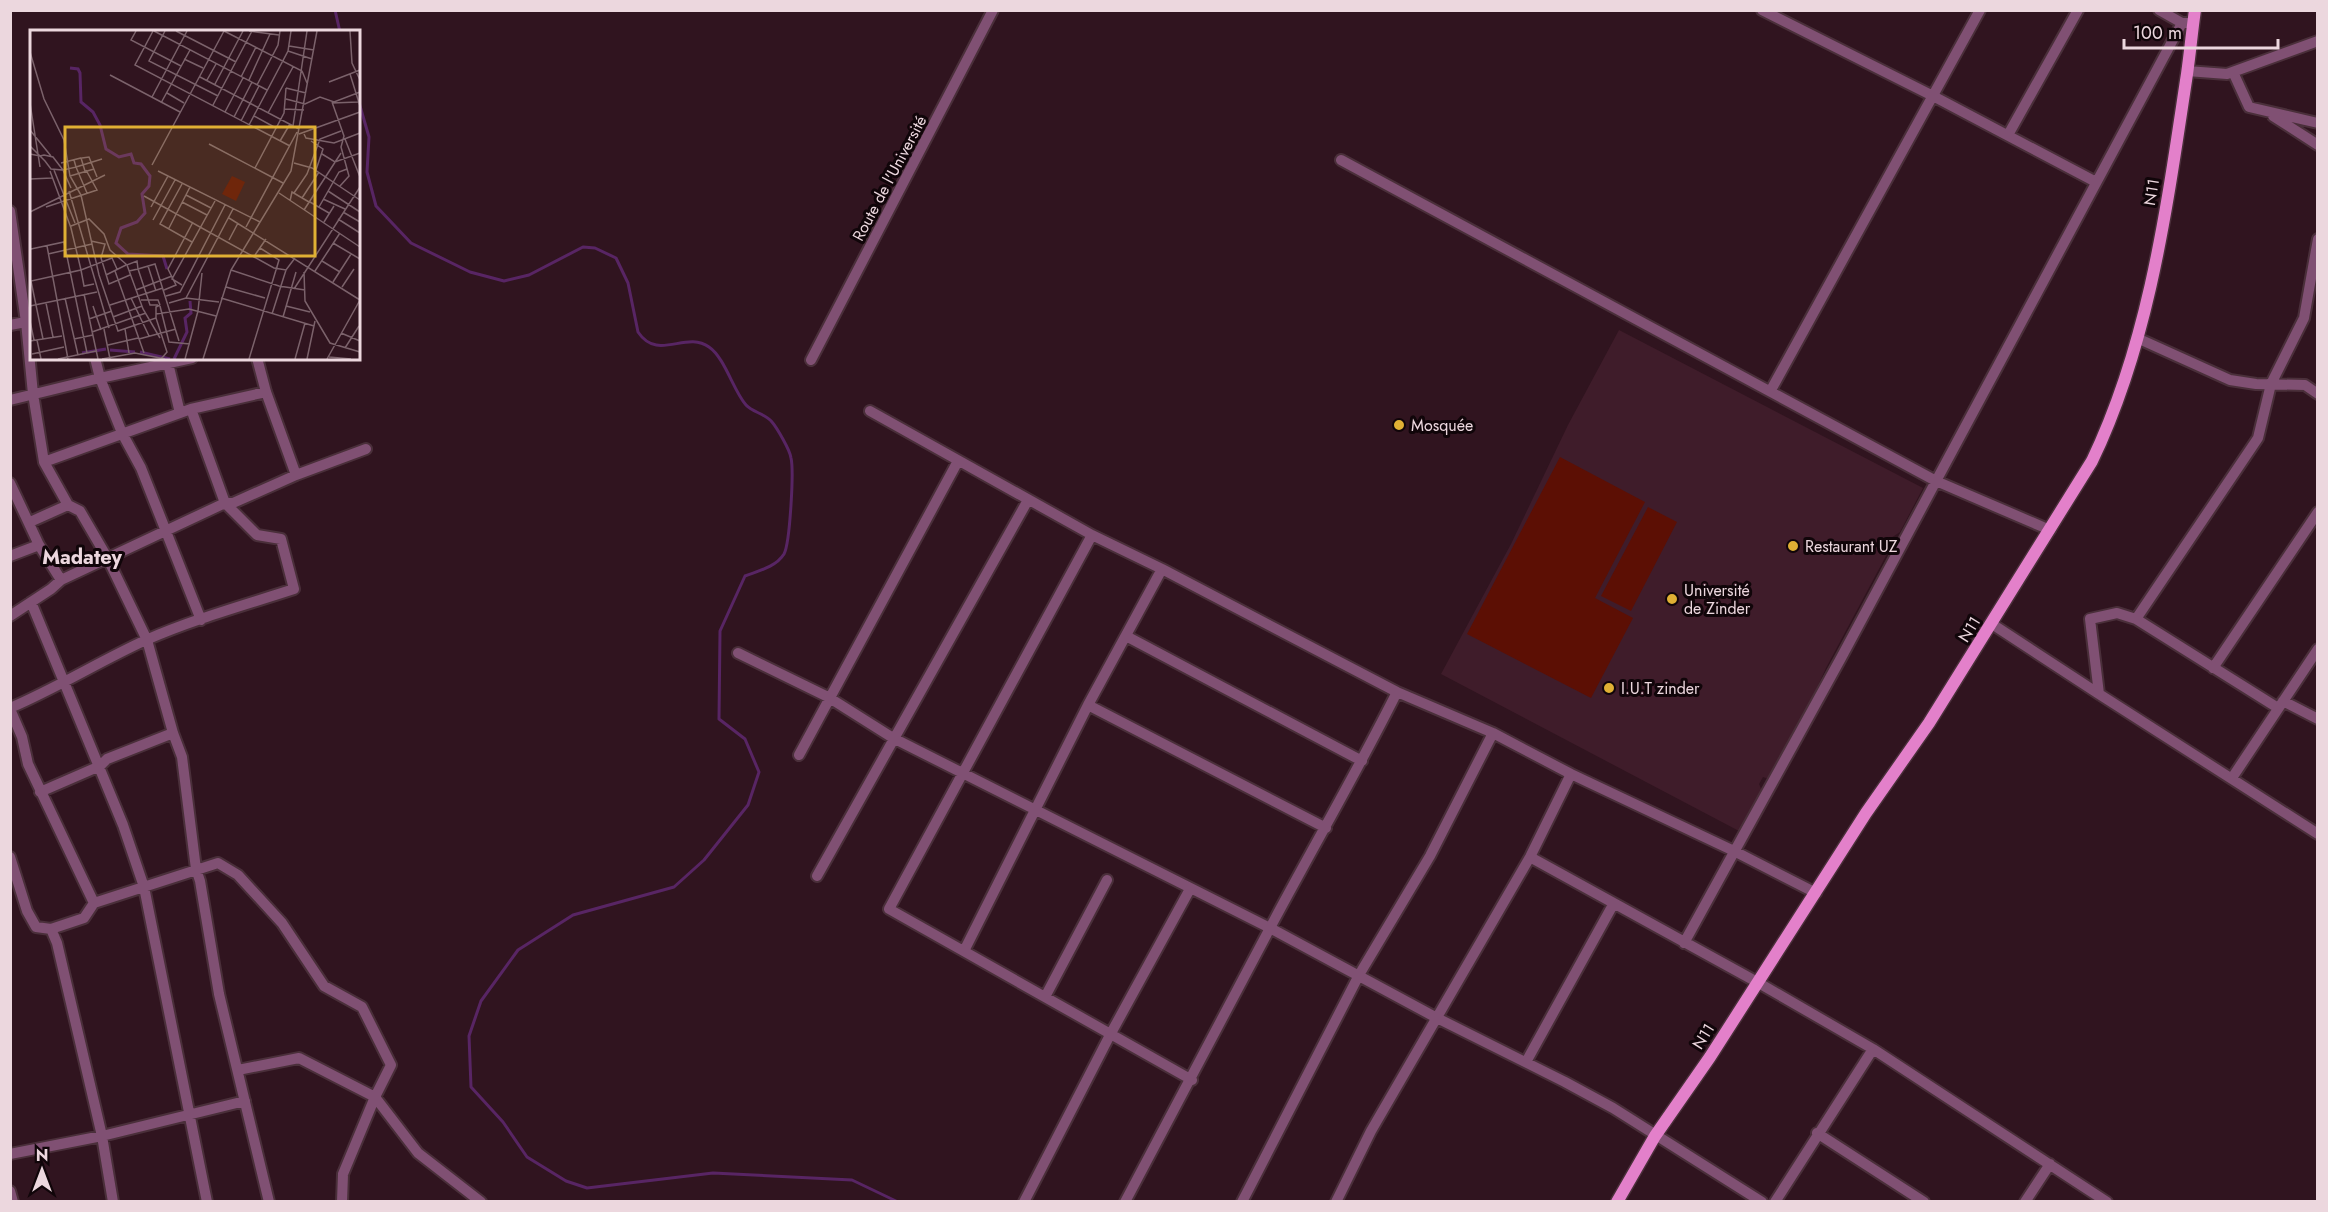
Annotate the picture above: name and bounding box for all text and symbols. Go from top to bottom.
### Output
scale bar [2124,12,2278,50]
text: 100 m [2133,20,2182,46]
inset map [30,30,360,360]
street label: Route de l'Université [847,111,932,245]
street label: N11 [2138,177,2165,207]
place label: Mosquée [1411,414,1473,437]
marker: Mosquée [1392,418,1406,432]
place label: Restaurant UZ [1805,535,1898,558]
marker: Restaurant UZ [1786,539,1800,553]
district label: Madatey [42,543,122,572]
place label: Université de Zinder [1684,579,1751,620]
marker: Université de Zinder [1665,592,1679,606]
street label: N11 [1953,612,1986,647]
place label: I.U.T zinder [1621,677,1700,700]
marker: I.U.T zinder [1602,681,1616,695]
street label: N11 [1687,1019,1720,1054]
north arrow [12,1140,72,1200]
text: N [36,1144,48,1167]

